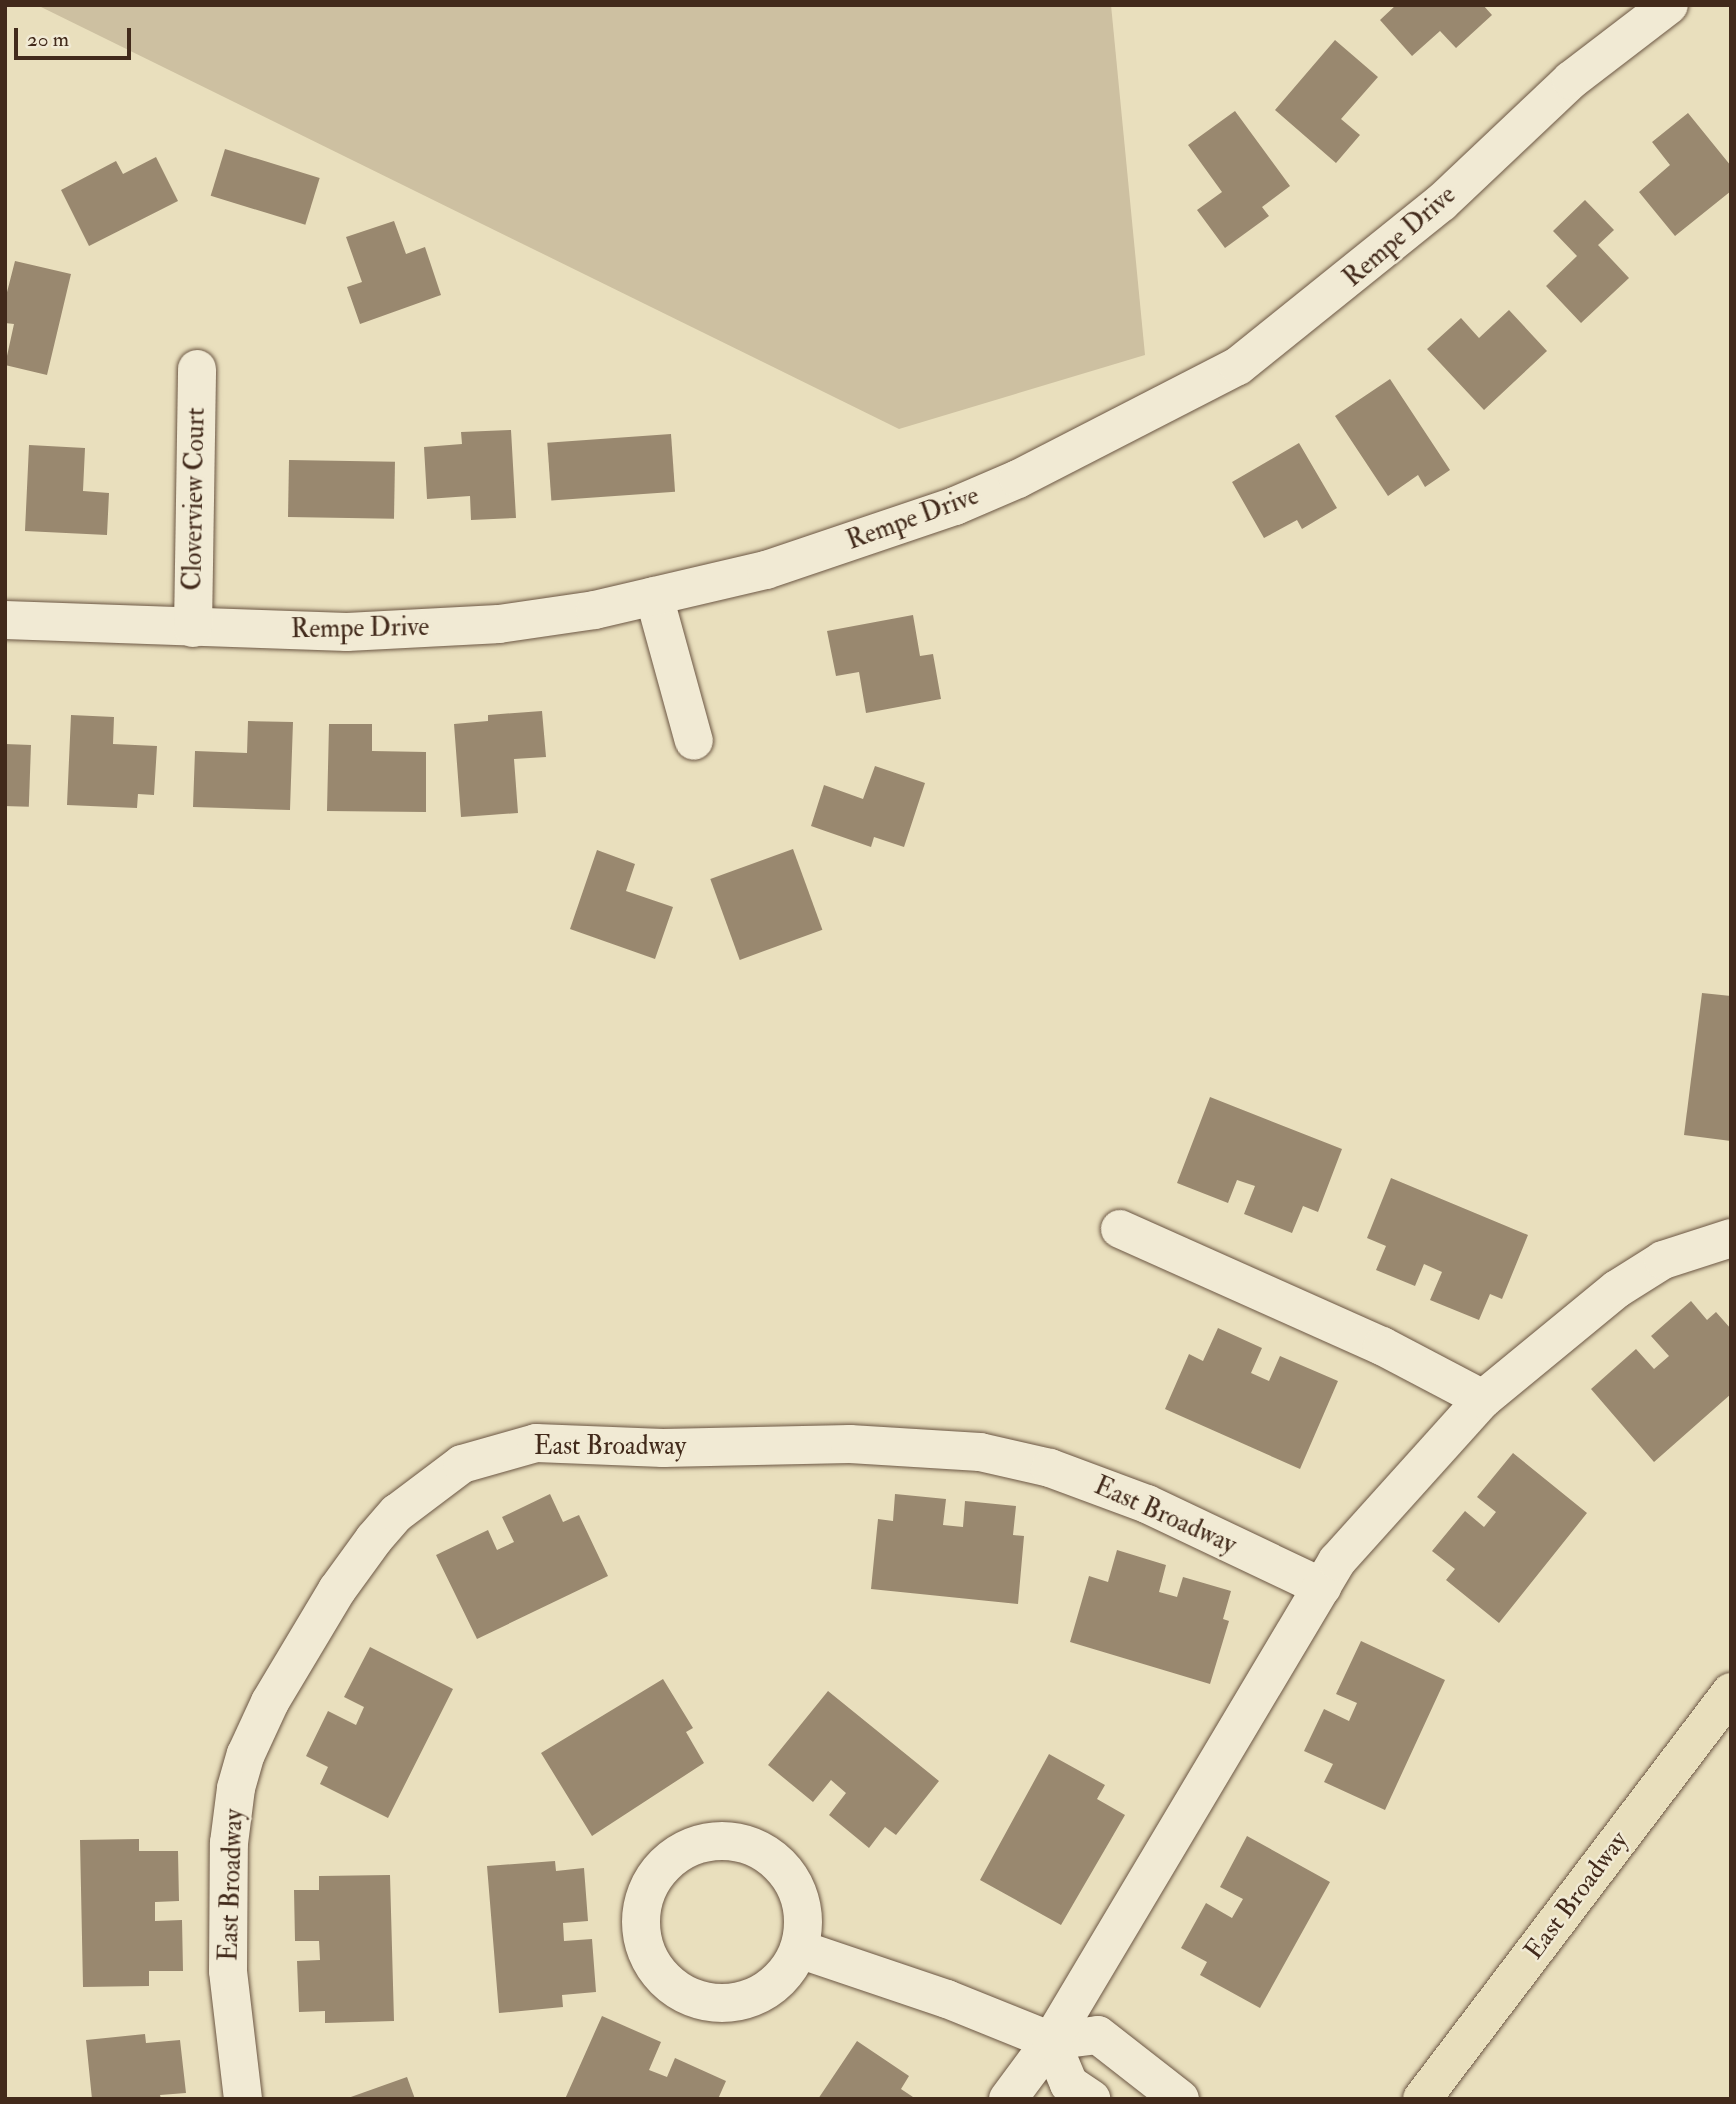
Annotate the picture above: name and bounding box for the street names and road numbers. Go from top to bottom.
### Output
street label: Rempe Drive [1338,180,1462,294]
street label: Cloverview Court [178,407,212,591]
street label: Rempe Drive [843,481,983,557]
street label: Rempe Drive [291,612,429,646]
street label: East Broadway [534,1431,686,1463]
street label: East Broadway [1089,1471,1241,1561]
street label: East Broadway [214,1808,250,1962]
street label: East Broadway [1519,1826,1635,1966]

